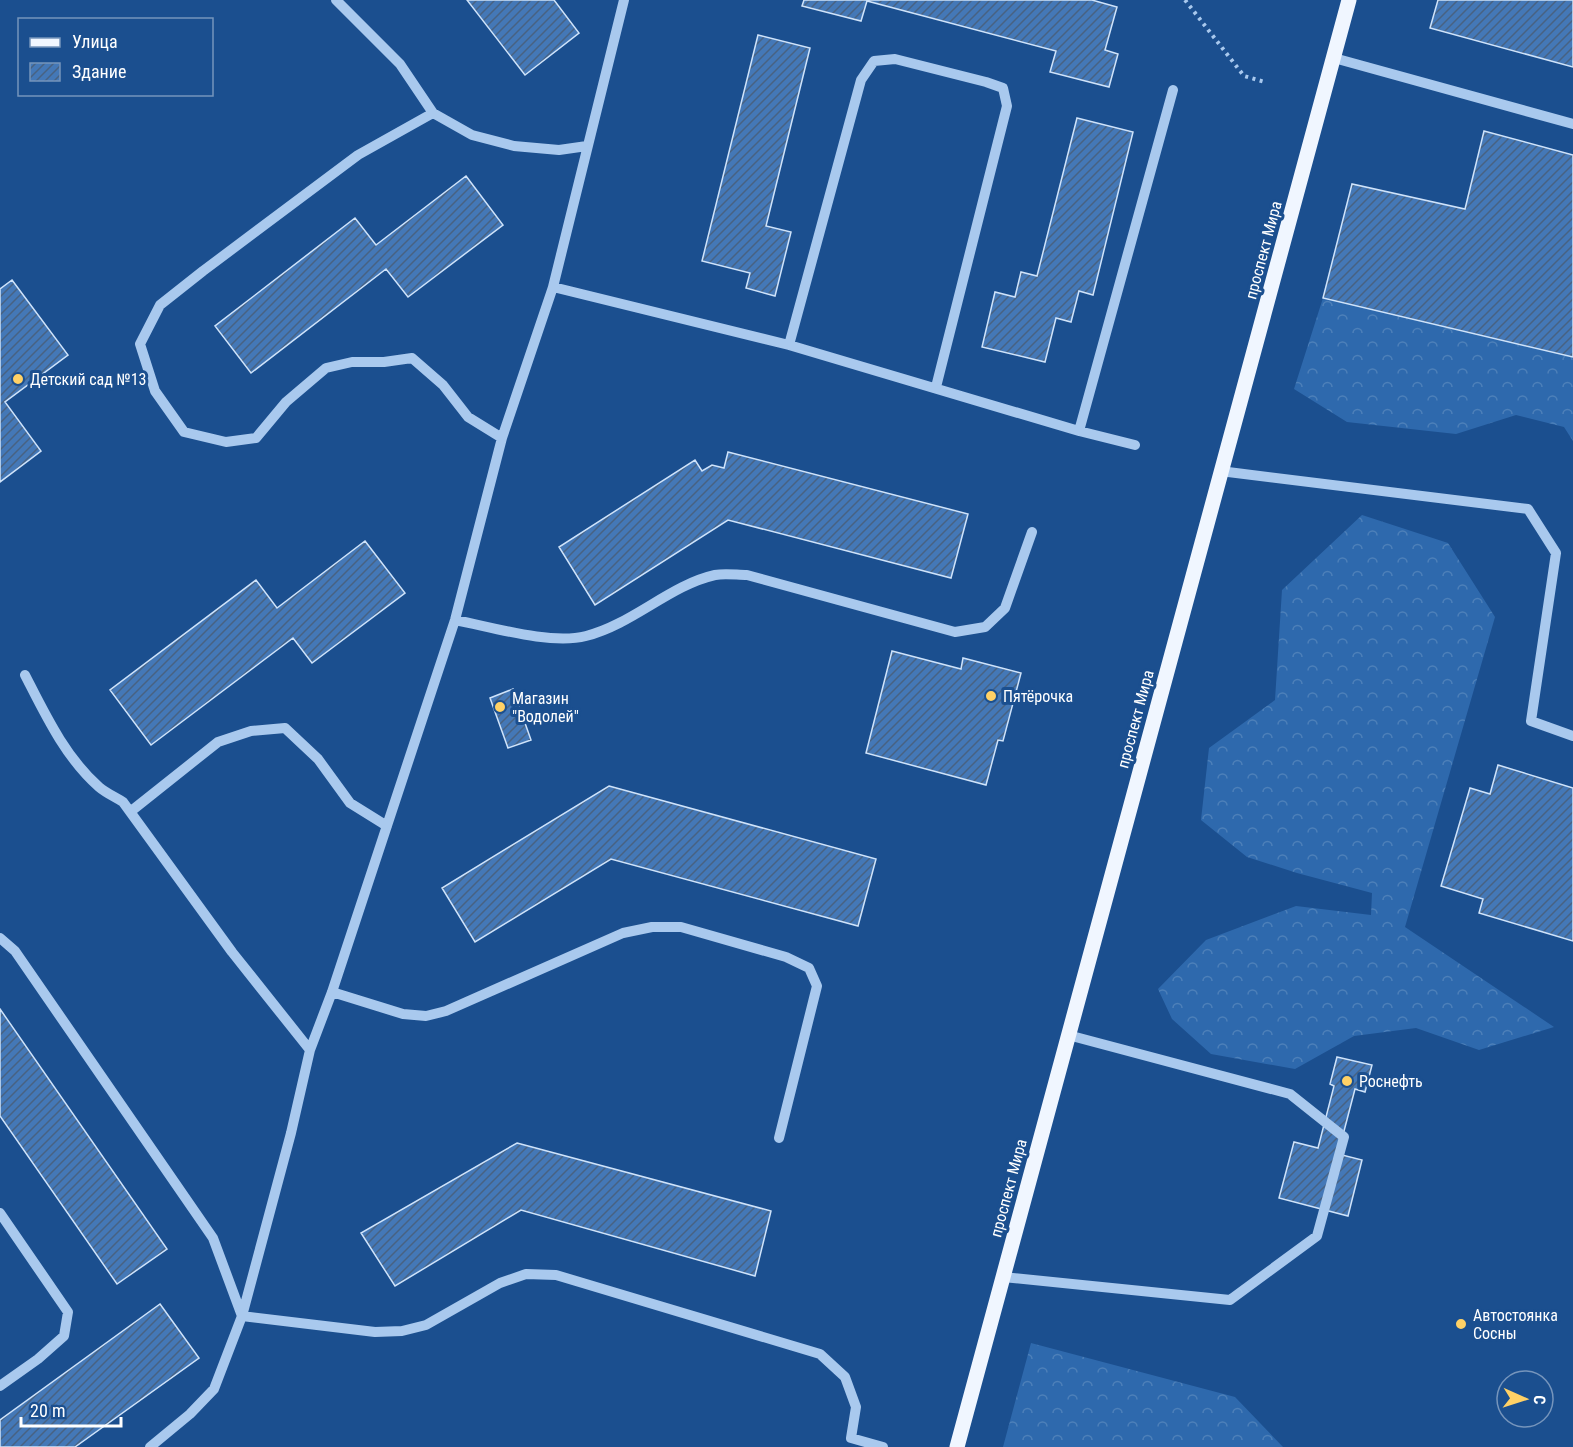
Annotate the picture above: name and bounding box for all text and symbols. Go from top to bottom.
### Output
legend [18,18,213,96]
text: Улица [72,31,118,52]
text: Здание [72,61,126,82]
street label: проспект Мира [1241,199,1286,301]
place label: Детский сад №13 [30,370,146,389]
marker: Детский сад №13 [11,372,25,386]
street label: проспект Мира [1113,668,1158,770]
place label: Пятёрочка [1003,687,1073,706]
place label: Магазин "Водолей" [512,689,579,726]
marker: Пятёрочка [984,689,998,703]
marker: Магазин "Водолей" [493,700,507,714]
place label: Роснефть [1359,1072,1423,1091]
marker: Роснефть [1340,1074,1354,1088]
street label: проспект Мира [986,1137,1031,1239]
place label: Автостоянка Сосны [1473,1306,1558,1343]
marker: Автостоянка Сосны [1454,1317,1468,1331]
north arrow [1495,1369,1555,1429]
scale bar [21,1390,122,1428]
text: С [1530,1395,1549,1405]
text: 20 m [30,1400,65,1421]

